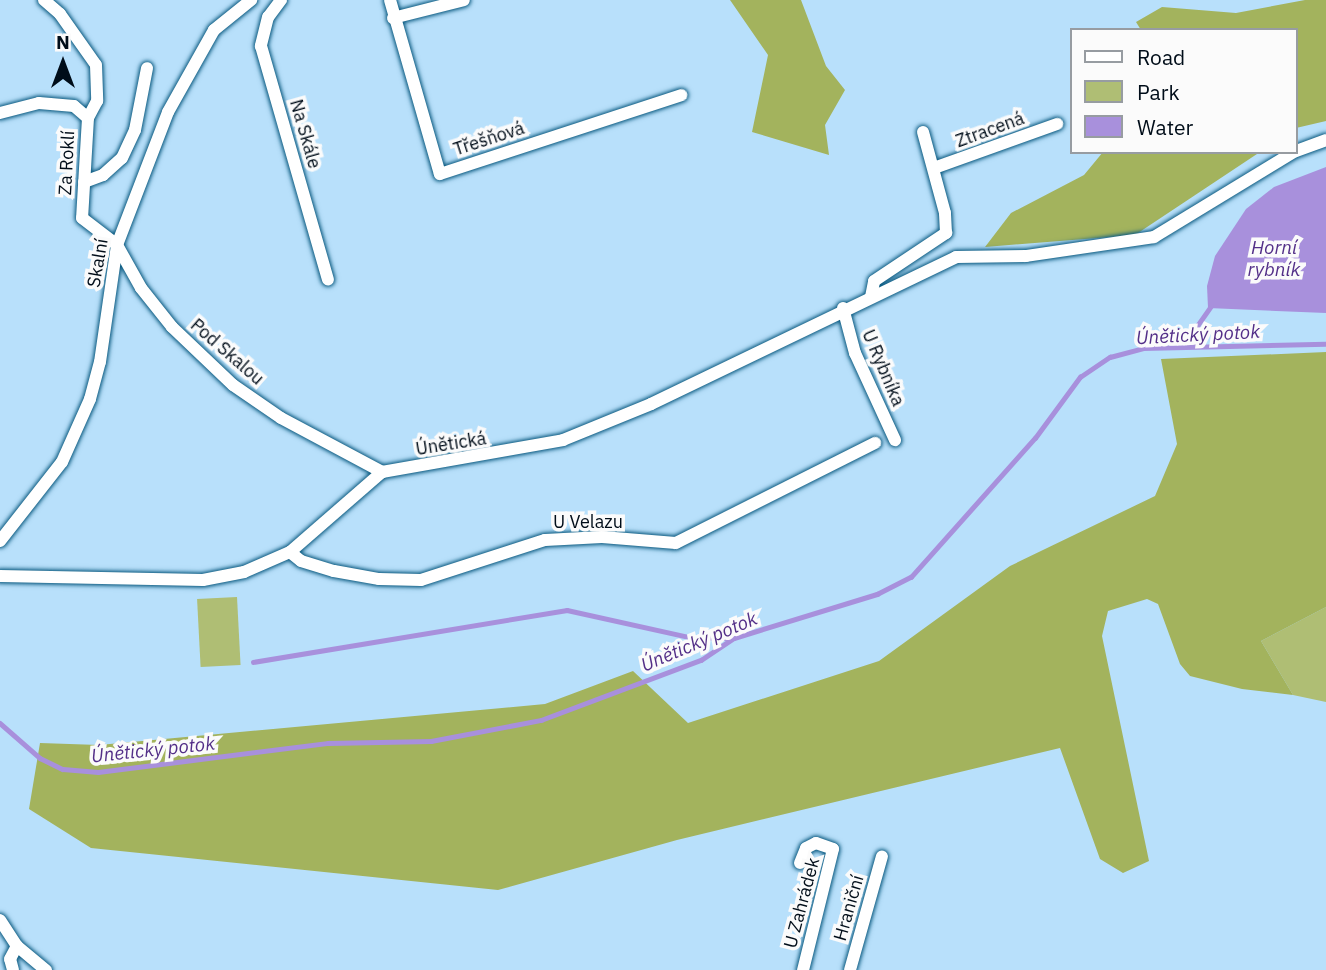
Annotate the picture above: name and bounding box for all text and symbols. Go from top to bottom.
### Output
north arrow [28,28,98,98]
legend [1070,28,1298,154]
text: N [56,30,70,54]
text: Road [1137,43,1185,71]
text: Park [1137,78,1180,106]
street label: Na Skále [285,97,325,171]
street label: Ztracená [953,108,1027,152]
text: Water [1137,113,1193,141]
street label: Třešňová [451,117,527,161]
street label: Za Roklí [55,130,79,196]
street label: Skalní [83,237,113,289]
water label: Horní rybník [1248,237,1300,281]
street label: Pod Skalou [186,314,268,390]
water label: Únětický potok [1135,320,1261,350]
street label: U Rybníka [857,326,909,410]
street label: Únětická [414,428,488,460]
street label: U Velazu [553,511,623,533]
water label: Únětický potok [637,607,761,677]
water label: Únětický potok [90,732,216,768]
street label: U Zahrádek [780,855,824,951]
street label: Hraniční [829,873,869,943]

